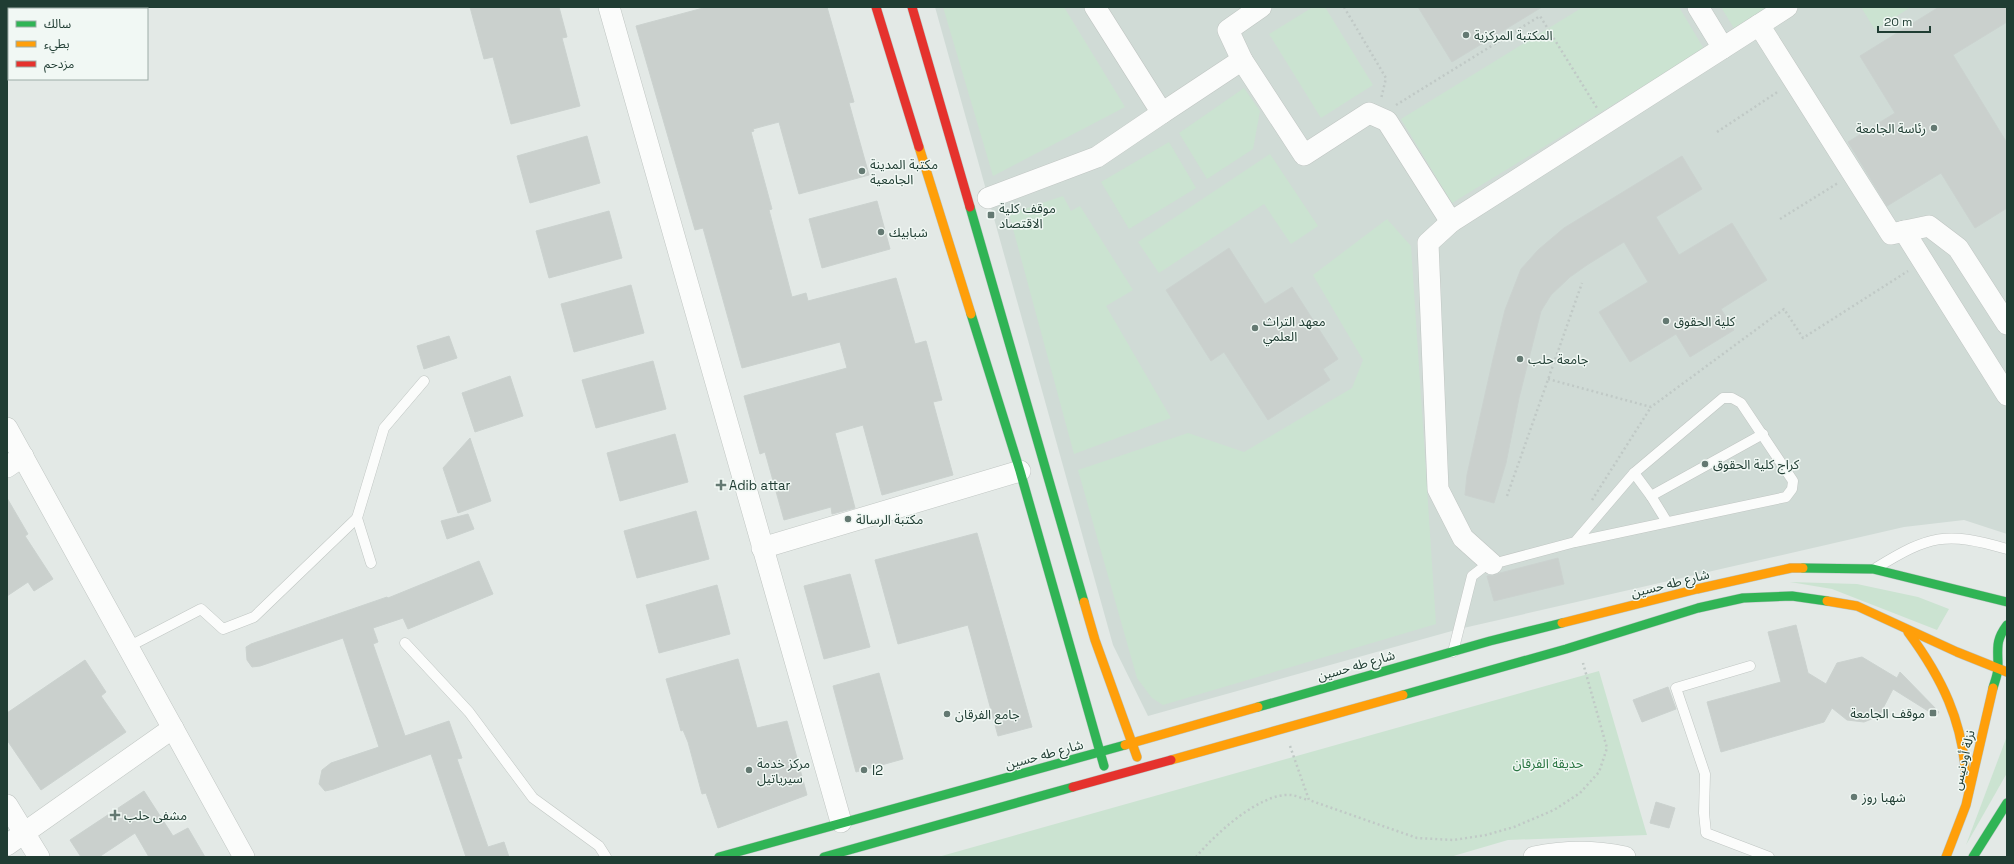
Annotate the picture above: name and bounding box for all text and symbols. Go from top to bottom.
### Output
legend [8,8,148,80]
scale bar [1878,8,1930,34]
text: 20 m [1884,14,1912,30]
text: سالك [44,16,71,32]
place label: المكتبة المركزية [1474,27,1553,44]
marker: المكتبة المركزية [1461,30,1471,40]
text: بطيء [44,36,70,54]
text: مزدحم [44,56,74,73]
place label: رئاسة الجامعة [1856,120,1926,137]
marker: رئاسة الجامعة [1929,123,1939,133]
place label: مكتبة المدينة الجامعية [870,156,938,188]
marker: مكتبة المدينة الجامعية [857,166,867,176]
place label: موقف كلية الاقتصاد [999,200,1056,232]
marker: موقف كلية الاقتصاد [986,210,996,220]
place label: شبابيك [889,224,928,241]
marker: شبابيك [876,227,886,237]
place label: معهد التراث العلمي [1263,313,1326,347]
place label: كلية الحقوق [1674,313,1736,330]
marker: كلية الحقوق [1661,316,1671,326]
marker: معهد التراث العلمي [1250,323,1260,333]
place label: جامعة حلب [1528,351,1589,368]
marker: جامعة حلب [1515,354,1525,364]
place label: كراج كلية الحقوق [1713,456,1800,475]
marker: كراج كلية الحقوق [1700,459,1710,469]
place label: Adib attar [729,477,791,494]
marker: Adib attar [716,480,726,490]
place label: مكتبة الرسالة [856,511,923,528]
marker: مكتبة الرسالة [843,514,853,524]
street label: شارع طه حسين [1629,566,1712,603]
street label: شارع طه حسين [1315,646,1398,687]
place label: موقف الجامعة [1850,705,1925,722]
place label: جامع الفرقان [955,706,1020,725]
marker: موقف الجامعة [1928,708,1938,718]
marker: جامع الفرقان [942,709,952,719]
street label: نزلة أودنيس [1948,728,1979,792]
street label: شارع طه حسين [1003,736,1086,775]
place label: مركز خدمة سيرياتيل [757,755,810,787]
park label: حديقة الفرقان [1513,755,1584,772]
place label: I2 [872,762,883,779]
marker: مركز خدمة سيرياتيل [744,765,754,775]
marker: I2 [859,765,869,775]
place label: شهبا روز [1861,789,1906,806]
marker: شهبا روز [1849,792,1859,802]
place label: مشفى حلب [124,807,187,824]
marker: مشفى حلب [109,809,121,821]

